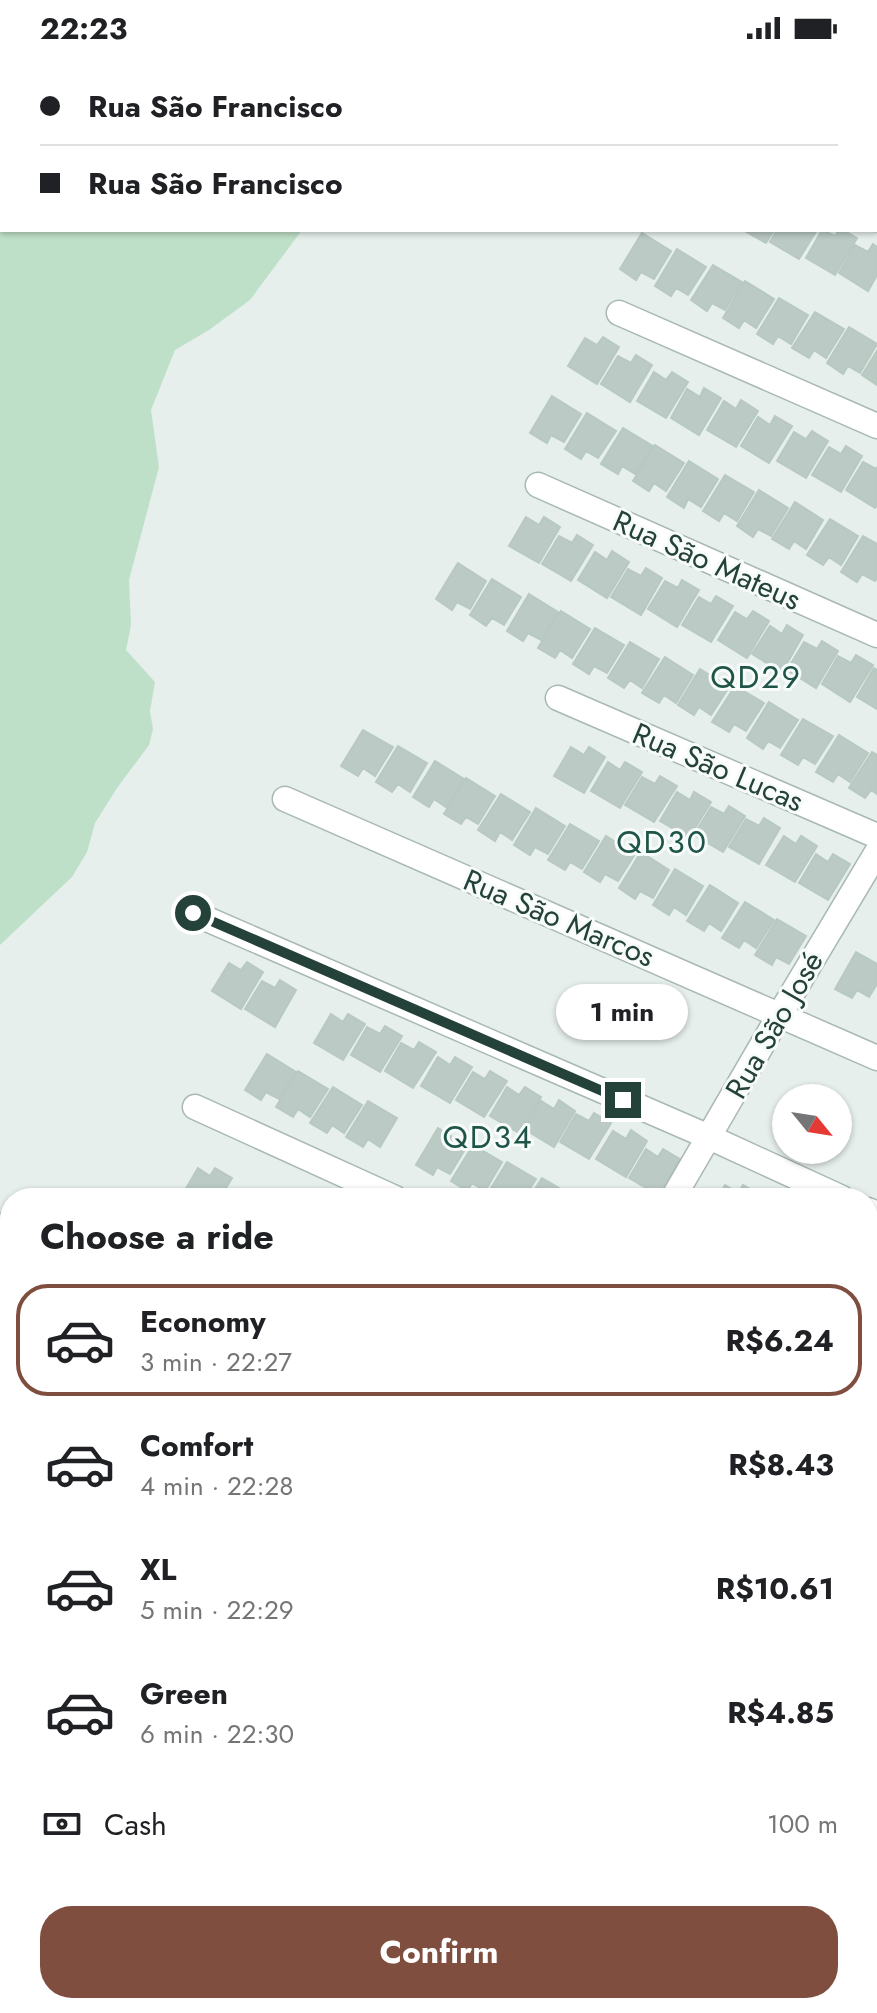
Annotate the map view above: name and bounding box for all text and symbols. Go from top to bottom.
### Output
text: 22:23 [40,7,127,50]
text: Rua São Francisco [88,85,343,128]
text: Rua São Francisco [88,162,343,205]
street label: Rua São Mateus [606,499,808,621]
district label: QD29 [710,654,802,700]
street label: Rua São Lucas [626,712,810,822]
district label: QD30 [616,819,708,865]
street label: Rua São Marcos [457,858,661,978]
route start [175,895,211,931]
street label: Rua São José [715,943,833,1107]
callout: 1 min [557,984,689,1040]
text: 1 min [590,993,654,1031]
route end [605,1082,641,1118]
north arrow [772,1084,852,1164]
map controls [772,1084,852,1164]
district label: QD34 [442,1114,534,1160]
text: Choose a ride [40,1210,274,1262]
text: Economy [140,1300,266,1343]
icon: car [44,1304,116,1376]
text: R$6.24 [726,1319,834,1362]
text: 3 min · 22:27 [140,1343,292,1381]
text: Comfort [140,1424,253,1467]
icon: car [44,1428,116,1500]
text: R$8.43 [728,1443,834,1486]
text: 4 min · 22:28 [140,1467,293,1505]
text: XL [140,1548,176,1591]
icon: car [44,1552,116,1624]
text: R$10.61 [716,1567,834,1610]
text: 5 min · 22:29 [140,1591,294,1629]
text: Green [140,1672,228,1715]
icon: car [44,1676,116,1748]
text: R$4.85 [727,1691,834,1734]
text: 6 min · 22:30 [140,1715,294,1753]
icon: cash [40,1802,84,1846]
text: Cash [104,1803,167,1846]
text: 100 m [767,1805,838,1843]
button: Confirm [40,1906,838,1998]

